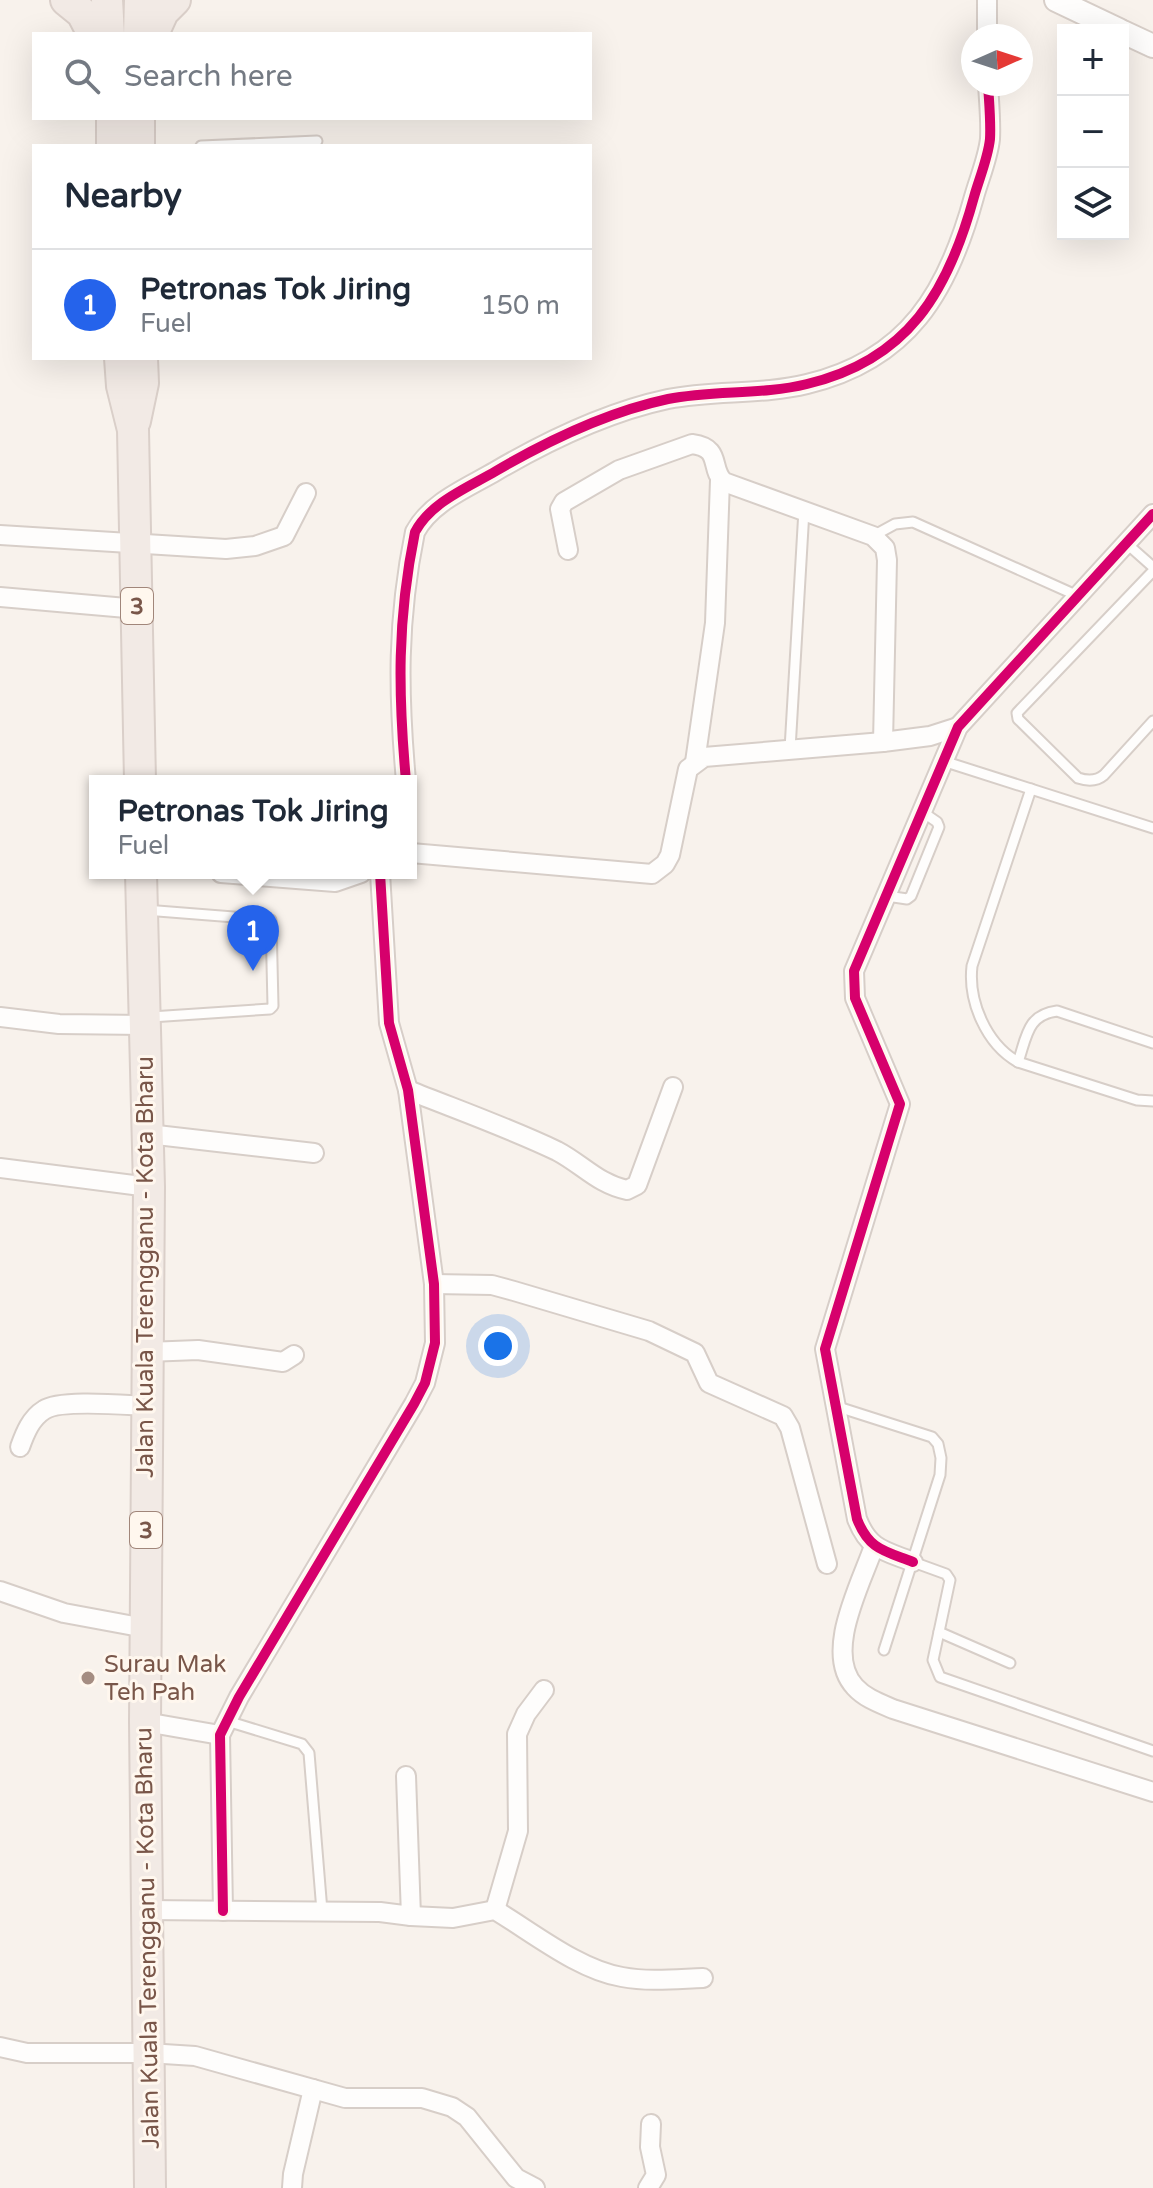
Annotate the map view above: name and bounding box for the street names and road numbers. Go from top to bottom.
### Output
road number: 3 [121,588,153,624]
street label: Jalan Kuala Terengganu - Kota Bharu [131,1056,160,1478]
road number: 3 [130,1512,162,1548]
street label: Jalan Kuala Terengganu - Kota Bharu [129,1727,166,2149]

